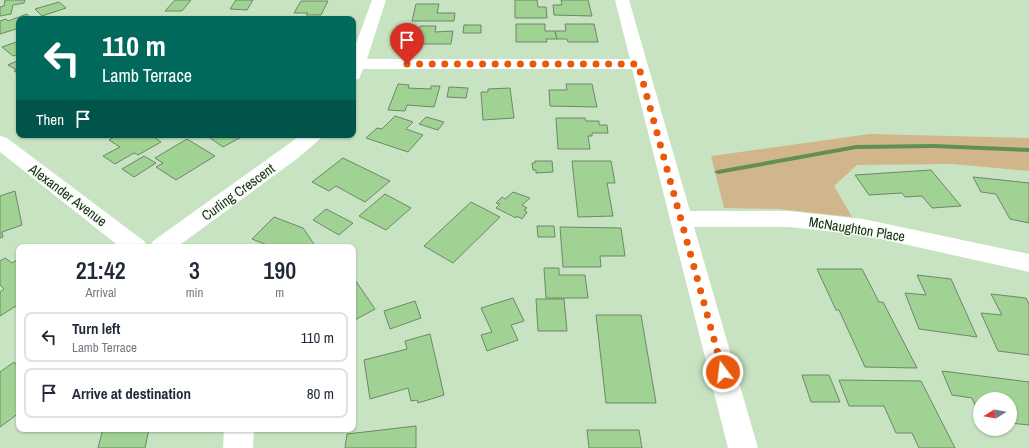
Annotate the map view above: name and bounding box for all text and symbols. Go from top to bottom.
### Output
pin [390,23,424,64]
text: 110 m [102,27,166,65]
icon: arrive [396,29,418,51]
icon: left [36,32,88,84]
text: Lamb Terrace [102,63,192,88]
icon: arrive [72,108,94,130]
text: Then [36,109,64,130]
street label: Alexander Avenue [25,159,111,230]
street label: Curling Crescent [198,159,278,225]
street label: McNaughton Place [808,213,906,245]
text: 21:42 [76,254,126,286]
text: 3 [189,254,200,286]
text: 190 [263,254,296,286]
text: Arrival [85,284,116,301]
text: min [186,284,203,301]
text: m [275,284,284,301]
text: Turn left [72,318,120,339]
icon: left [38,326,60,348]
text: 110 m [301,327,334,348]
text: Lamb Terrace [72,339,137,356]
position arrow [702,351,744,393]
icon: arrive [38,382,60,404]
text: Arrive at destination [72,383,191,404]
text: 80 m [307,383,334,404]
north arrow [973,392,1017,436]
map controls [973,392,1017,436]

